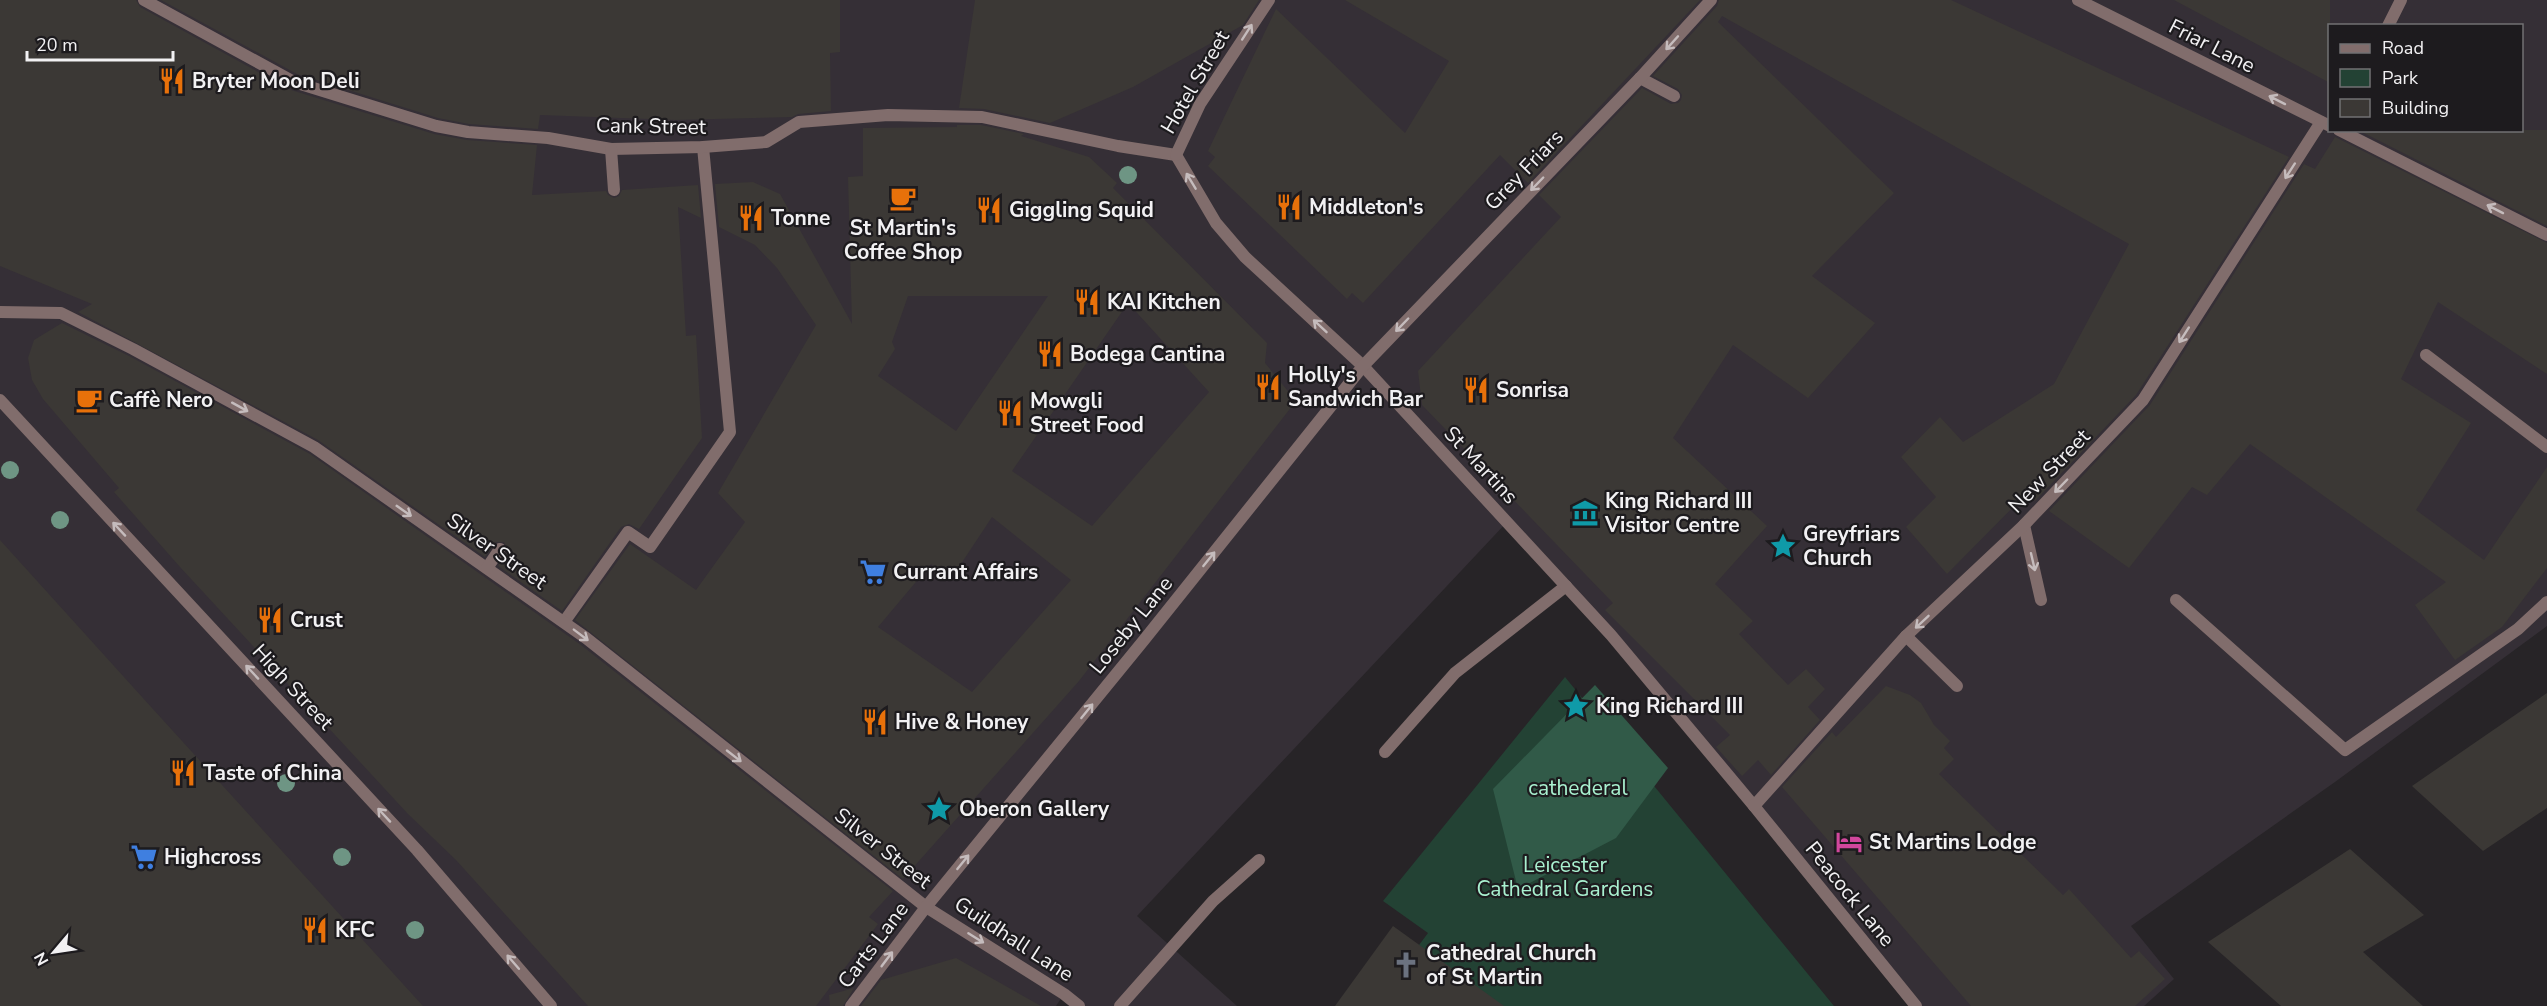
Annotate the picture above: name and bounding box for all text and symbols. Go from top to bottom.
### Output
street label: Friar Lane [2164,12,2260,80]
scale bar [27,24,172,62]
one-way arrow [1242,24,1254,41]
legend [2328,24,2523,132]
street label: Hotel Street [1154,25,1236,139]
text: 20 m [36,33,78,57]
one-way arrow [1664,36,1679,51]
text: Road [2382,36,2424,60]
restaurant icon: Bryter Moon Deli [157,66,187,96]
text: Park [2382,66,2419,90]
place label: Bryter Moon Deli [192,67,360,95]
one-way arrow [2269,94,2286,106]
text: Building [2382,96,2449,120]
street label: Cank Street [596,111,707,141]
street label: Grey Friars [1478,124,1570,216]
one-way arrow [2283,162,2295,179]
one-way arrow [1185,173,1197,190]
one-way arrow [1530,177,1544,192]
cafe icon: St Martin's Coffee Shop [888,183,918,213]
restaurant icon: Middleton's [1274,192,1304,222]
place label: Middleton's [1309,193,1423,221]
restaurant icon: Giggling Squid [974,195,1004,225]
place label: Giggling Squid [1009,196,1154,224]
one-way arrow [2486,202,2504,214]
restaurant icon: Tonne [736,203,766,233]
place label: Tonne [771,204,830,232]
place label: St Martin's Coffee Shop [844,214,962,266]
restaurant icon: KAI Kitchen [1072,287,1102,317]
place label: KAI Kitchen [1107,288,1221,316]
one-way arrow [1395,317,1409,332]
one-way arrow [1313,319,1328,333]
one-way arrow [2178,326,2190,343]
restaurant icon: Bodega Cantina [1035,339,1065,369]
place label: Bodega Cantina [1070,340,1225,368]
place label: Holly's Sandwich Bar [1288,361,1424,413]
restaurant icon: Holly's Sandwich Bar [1253,372,1283,402]
restaurant icon: Sonrisa [1461,375,1491,405]
place label: Sonrisa [1496,376,1569,404]
cafe icon: Caffè Nero [74,385,104,415]
place label: Caffè Nero [109,386,213,414]
place label: Mowgli Street Food [1030,387,1144,439]
restaurant icon: Mowgli Street Food [995,398,1025,428]
one-way arrow [230,402,248,413]
street label: St Martins [1438,420,1524,510]
street label: New Street [2002,422,2097,519]
one-way arrow [2054,478,2069,493]
place label: King Richard III Visitor Centre [1604,487,1752,539]
museum icon: King Richard III Visitor Centre [1570,498,1600,528]
one-way arrow [396,505,412,517]
street label: Silver Street [442,506,553,596]
place label: Greyfriars Church [1803,520,1900,572]
one-way arrow [113,522,127,537]
place icon: Greyfriars Church [1768,531,1798,561]
one-way arrow [1203,551,1216,567]
one-way arrow [2028,552,2039,571]
supermarket icon: Currant Affairs [858,557,888,587]
place label: Currant Affairs [893,558,1038,586]
street label: Loseby Lane [1083,570,1179,680]
restaurant icon: Crust [255,605,285,635]
place label: Crust [290,606,344,634]
one-way arrow [1914,614,1929,629]
one-way arrow [573,628,589,641]
street label: High Street [246,638,340,736]
one-way arrow [245,665,259,680]
place icon: King Richard III [1561,691,1591,721]
place label: King Richard III [1596,692,1743,720]
one-way arrow [1080,703,1093,719]
restaurant icon: Hive & Honey [860,707,890,737]
place label: Hive & Honey [895,708,1029,736]
one-way arrow [726,749,742,762]
restaurant icon: Taste of China [168,758,198,788]
place label: Taste of China [203,759,342,787]
park label: cathederal [1528,774,1628,802]
place icon: Oberon Gallery [924,794,954,824]
place label: Oberon Gallery [959,795,1110,823]
street label: Silver Street [829,801,938,895]
one-way arrow [377,808,391,823]
hotel icon: St Martins Lodge [1834,827,1864,857]
place label: St Martins Lodge [1869,828,2037,856]
street label: Peacock Lane [1799,836,1901,952]
supermarket icon: Highcross [129,842,159,872]
place label: Highcross [164,843,261,871]
park label: Leicester Cathedral Gardens [1477,851,1653,903]
one-way arrow [957,854,970,870]
street label: Guildhall Lane [949,890,1079,988]
street label: Carts Lane [831,896,915,994]
restaurant icon: KFC [300,915,330,945]
place label: KFC [335,916,375,944]
north arrow [24,922,84,982]
one-way arrow [967,933,984,945]
place label: Cathedral Church of St Martin [1426,939,1597,991]
text: N [29,948,54,969]
church icon: Cathedral Church of St Martin [1391,950,1421,980]
one-way arrow [880,952,893,968]
one-way arrow [506,955,520,970]

